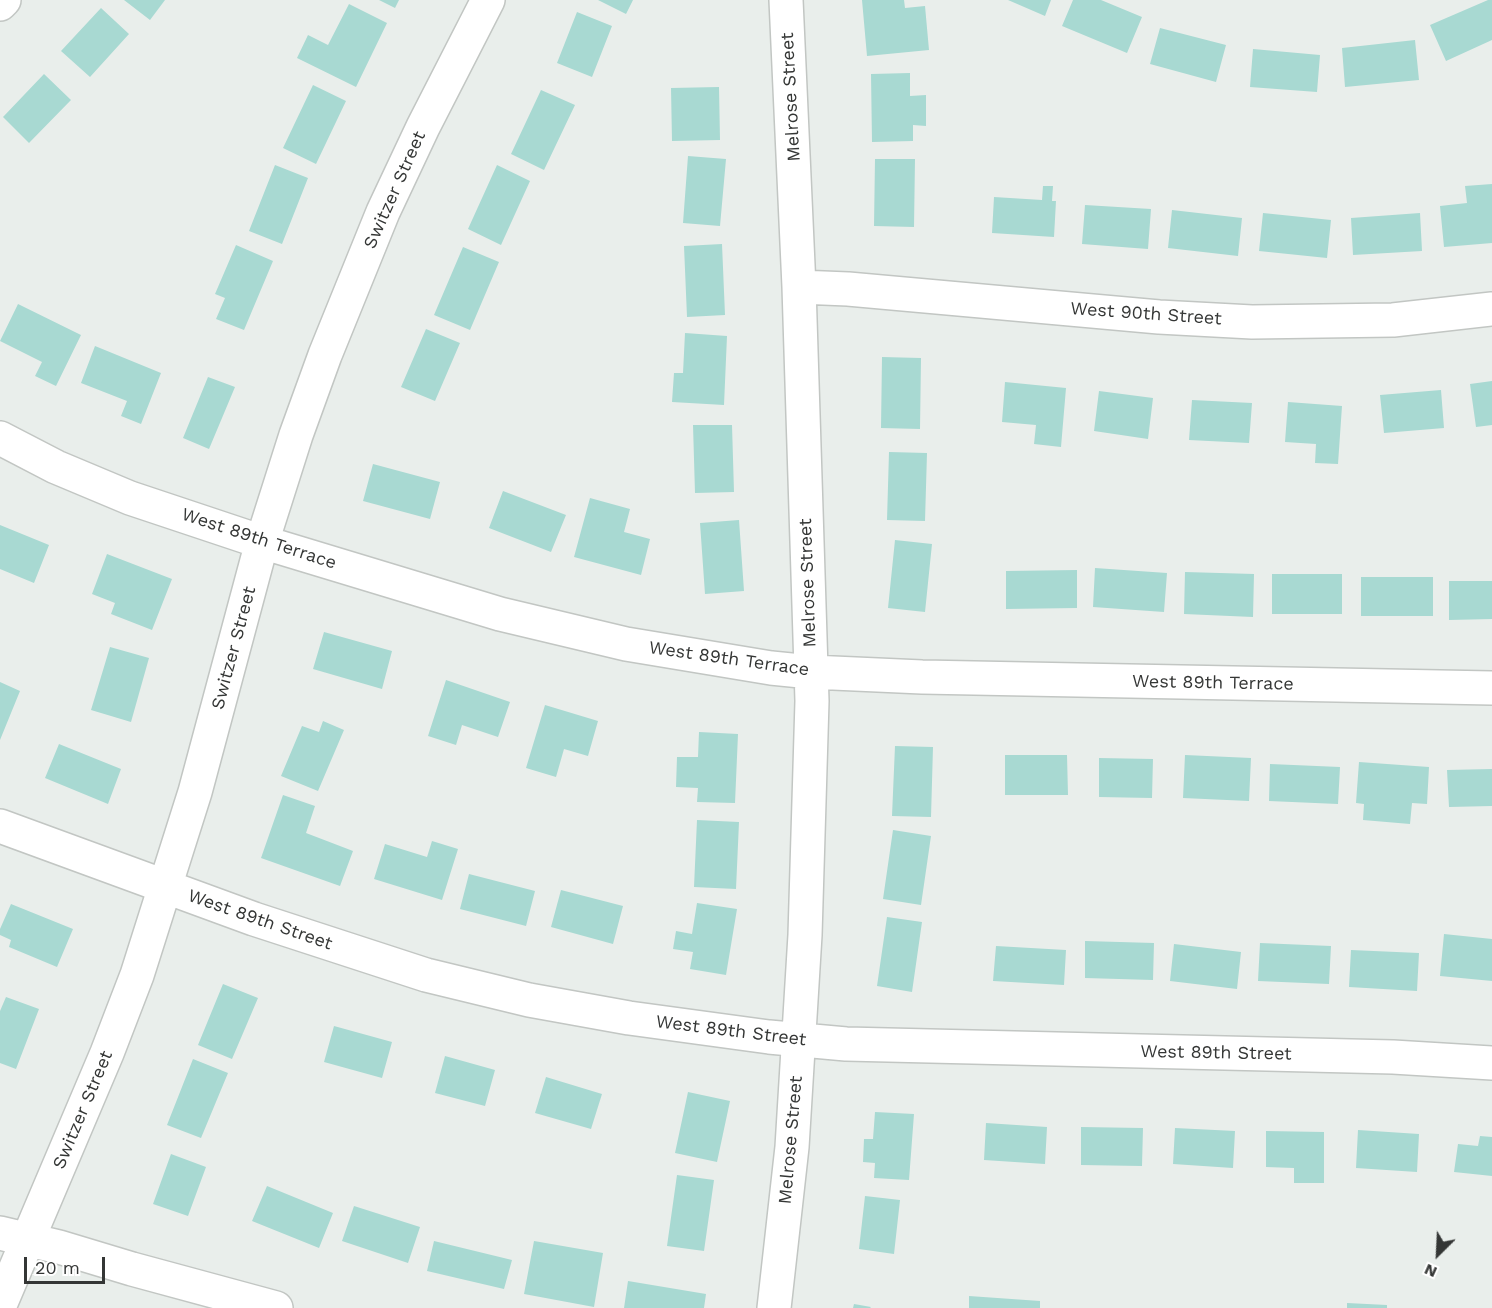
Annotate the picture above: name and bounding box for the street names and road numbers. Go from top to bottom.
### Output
street label: Melrose Street [777,32,805,162]
street label: Switzer Street [359,128,431,252]
street label: West 90th Street [1070,298,1222,330]
street label: West 89th Terrace [179,504,339,574]
street label: Melrose Street [795,518,821,648]
street label: Switzer Street [207,584,261,712]
street label: West 89th Terrace [647,637,811,681]
street label: West 89th Terrace [1132,671,1294,695]
street label: West 89th Street [185,885,335,955]
street label: West 89th Street [655,1011,807,1051]
street label: West 89th Street [1140,1041,1292,1065]
street label: Switzer Street [48,1048,118,1172]
street label: Melrose Street [775,1075,807,1205]

